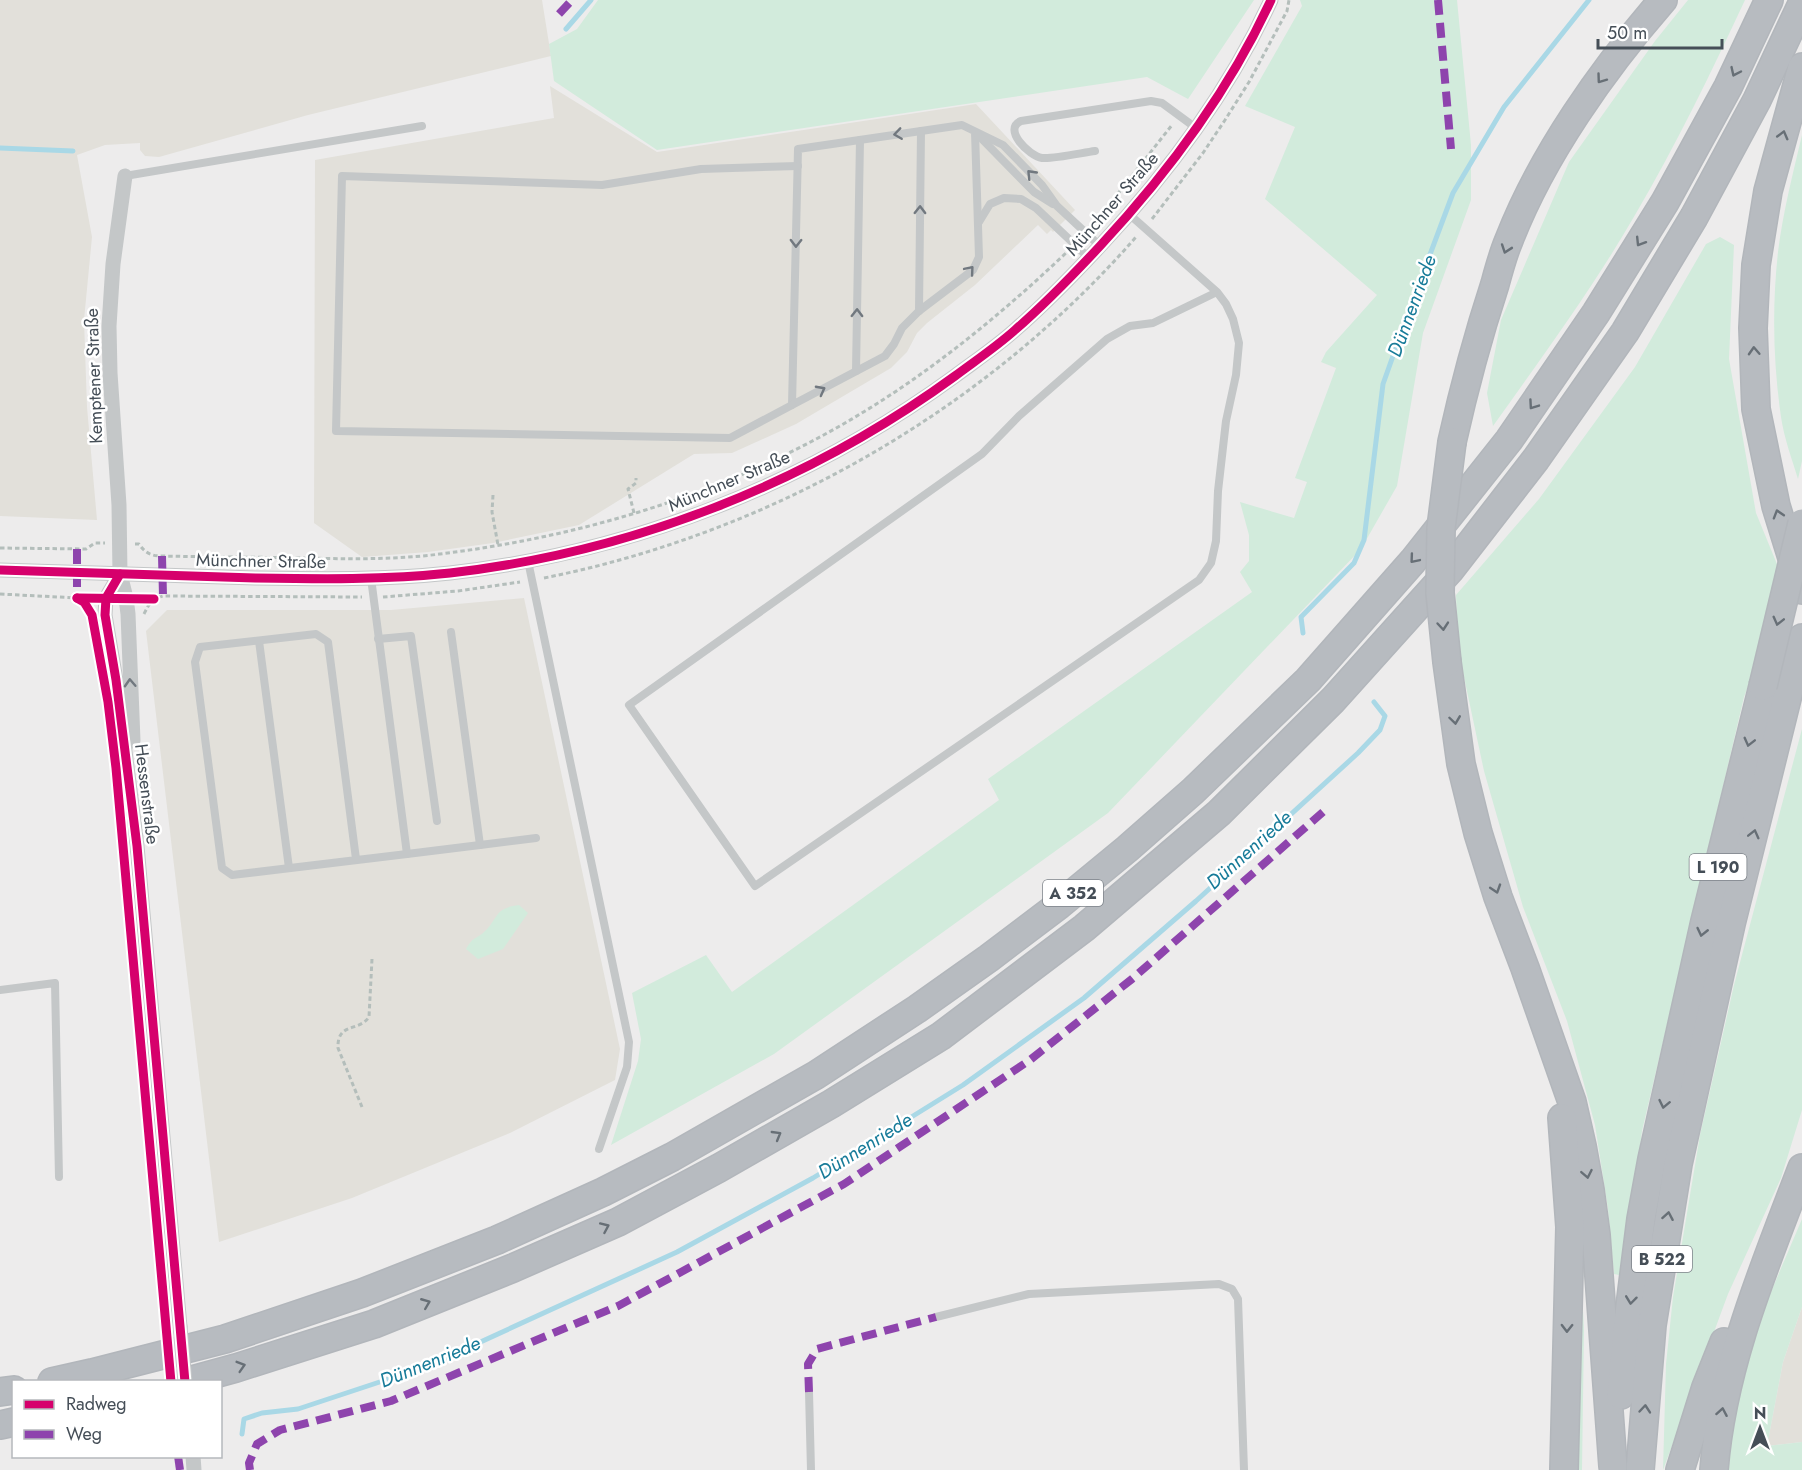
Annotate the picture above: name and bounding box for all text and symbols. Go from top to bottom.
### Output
scale bar [1598,12,1722,50]
text: 50 m [1607,20,1647,46]
one-way arrow [1731,66,1743,77]
one-way arrow [1597,73,1608,84]
one-way arrow [893,128,903,140]
one-way arrow [1775,130,1788,140]
street label: Münchner Straße [1059,146,1165,262]
one-way arrow [1027,170,1038,180]
one-way arrow [914,206,926,215]
one-way arrow [1636,236,1648,246]
one-way arrow [790,239,802,248]
one-way arrow [1501,243,1514,254]
water label: Dünnenriede [1380,251,1444,361]
one-way arrow [963,267,974,277]
street label: Kemptener Straße [79,308,109,444]
one-way arrow [851,308,863,317]
one-way arrow [1747,346,1760,355]
one-way arrow [815,386,826,397]
one-way arrow [1529,399,1540,410]
street label: Münchner Straße [664,444,794,518]
one-way arrow [1773,509,1785,520]
street label: Münchner Straße [196,547,326,575]
one-way arrow [1410,552,1421,563]
one-way arrow [1773,616,1786,626]
one-way arrow [1436,621,1449,630]
one-way arrow [124,678,137,687]
one-way arrow [1448,715,1460,724]
one-way arrow [1743,737,1756,747]
street label: Hessenstraße [128,742,166,846]
water label: Dünnenriede [1200,804,1298,896]
one-way arrow [1746,829,1759,839]
road number: L 190 [1690,854,1746,880]
road number: A 352 [1043,880,1103,906]
one-way arrow [1489,883,1501,894]
one-way arrow [1696,926,1709,936]
one-way arrow [1658,1098,1671,1108]
water label: Dünnenriede [812,1105,918,1187]
one-way arrow [771,1131,781,1142]
one-way arrow [1580,1169,1593,1179]
one-way arrow [1662,1211,1674,1220]
one-way arrow [599,1223,610,1235]
road number: B 522 [1632,1246,1692,1272]
one-way arrow [1625,1295,1637,1304]
one-way arrow [419,1298,430,1310]
one-way arrow [1561,1323,1573,1332]
water label: Dünnenriede [375,1329,485,1395]
one-way arrow [235,1361,246,1373]
legend [12,1380,222,1458]
text: Radweg [66,1391,127,1417]
north arrow [1730,1398,1790,1458]
text: N [1754,1402,1766,1425]
one-way arrow [1638,1405,1651,1414]
one-way arrow [1716,1407,1728,1417]
text: Weg [66,1421,102,1447]

